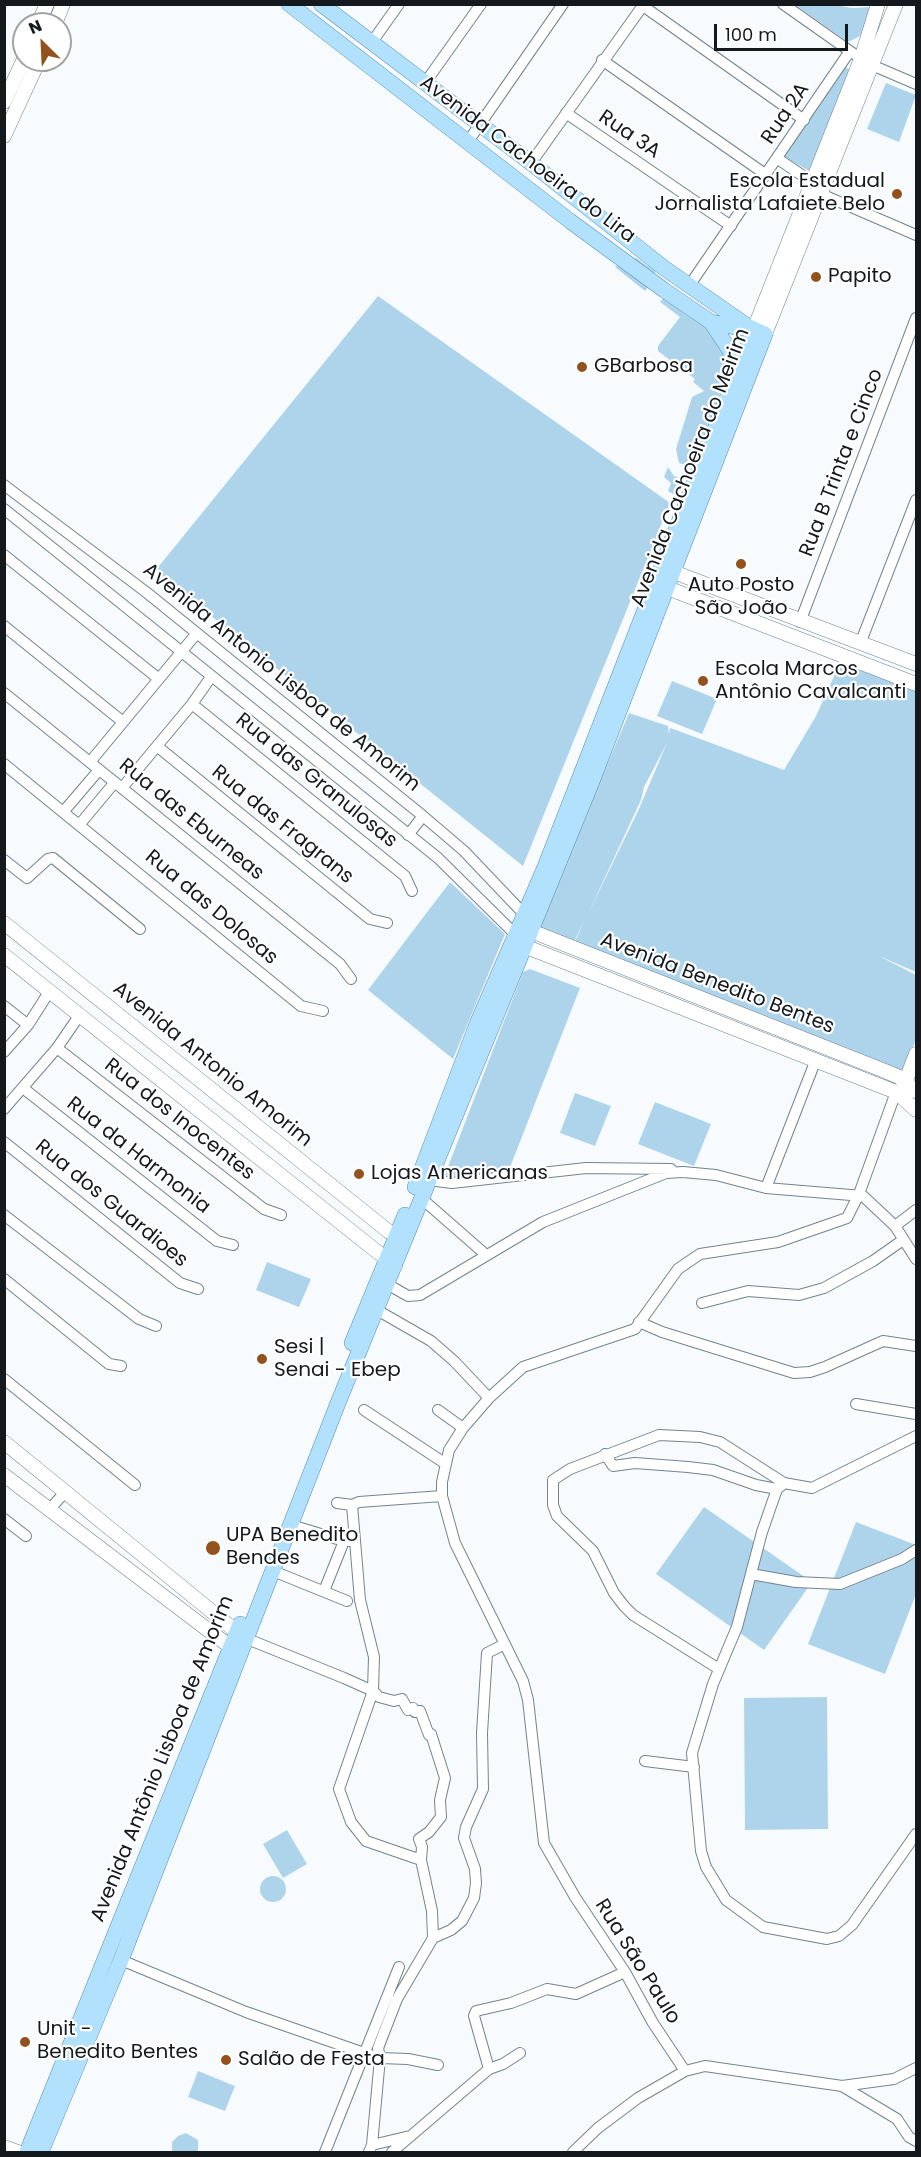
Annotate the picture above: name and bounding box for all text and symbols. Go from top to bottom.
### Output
north arrow [12,12,72,72]
scale bar [717,12,850,50]
text: N [25,14,45,40]
text: 100 m [725,22,777,47]
street label: Avenida Cachoeira do Lira [414,71,640,249]
street label: Rua 2A [757,79,815,149]
street label: Rua 3A [594,106,664,164]
place label: Escola Estadual Jornalista Lafaiete Belo [654,170,885,217]
marker: Escola Estadual Jornalista Lafaiete Belo [890,187,904,201]
place label: Papito [828,265,892,289]
marker: Papito [809,270,823,284]
street label: Avenida Cachoeira do Meirim [627,325,755,611]
place label: GBarbosa [594,355,693,379]
marker: GBarbosa [575,360,589,374]
street label: Rua B Trinta e Cinco [795,366,889,560]
marker: Auto Posto São João [734,557,748,571]
street label: Avenida Antonio Lisboa de Amorim [138,559,424,797]
place label: Auto Posto São João [688,574,794,621]
place label: Escola Marcos Antônio Cavalcanti [715,658,906,705]
marker: Escola Marcos Antônio Cavalcanti [696,674,710,688]
street label: Rua das Granulosas [230,708,402,854]
street label: Rua das Eburneas [114,754,268,886]
street label: Rua das Fragrans [206,760,358,890]
street label: Rua das Dolosas [140,846,282,970]
street label: Avenida Benedito Bentes [597,928,837,1040]
street label: Avenida Antonio Amorim [108,977,316,1153]
street label: Rua dos Inocentes [99,1054,259,1186]
street label: Rua da Harmonia [61,1092,215,1220]
street label: Rua dos Guardioes [30,1135,192,1273]
place label: Lojas Americanas [371,1162,548,1186]
marker: Lojas Americanas [352,1167,366,1181]
place label: Sesi | Senai - Ebep [274,1336,401,1383]
marker: Sesi | Senai - Ebep [255,1352,269,1366]
place label: UPA Benedito Bendes [226,1524,358,1571]
marker: UPA Benedito Bendes [204,1539,222,1557]
street label: Avenida Antônio Lisboa de Amorim [86,1592,240,1926]
street label: Rua São Paulo [589,1895,685,2029]
place label: Unit - Benedito Bentes [37,2018,198,2065]
marker: Unit - Benedito Bentes [18,2035,32,2049]
place label: Salão de Festa [238,2048,385,2072]
marker: Salão de Festa [219,2053,233,2067]

